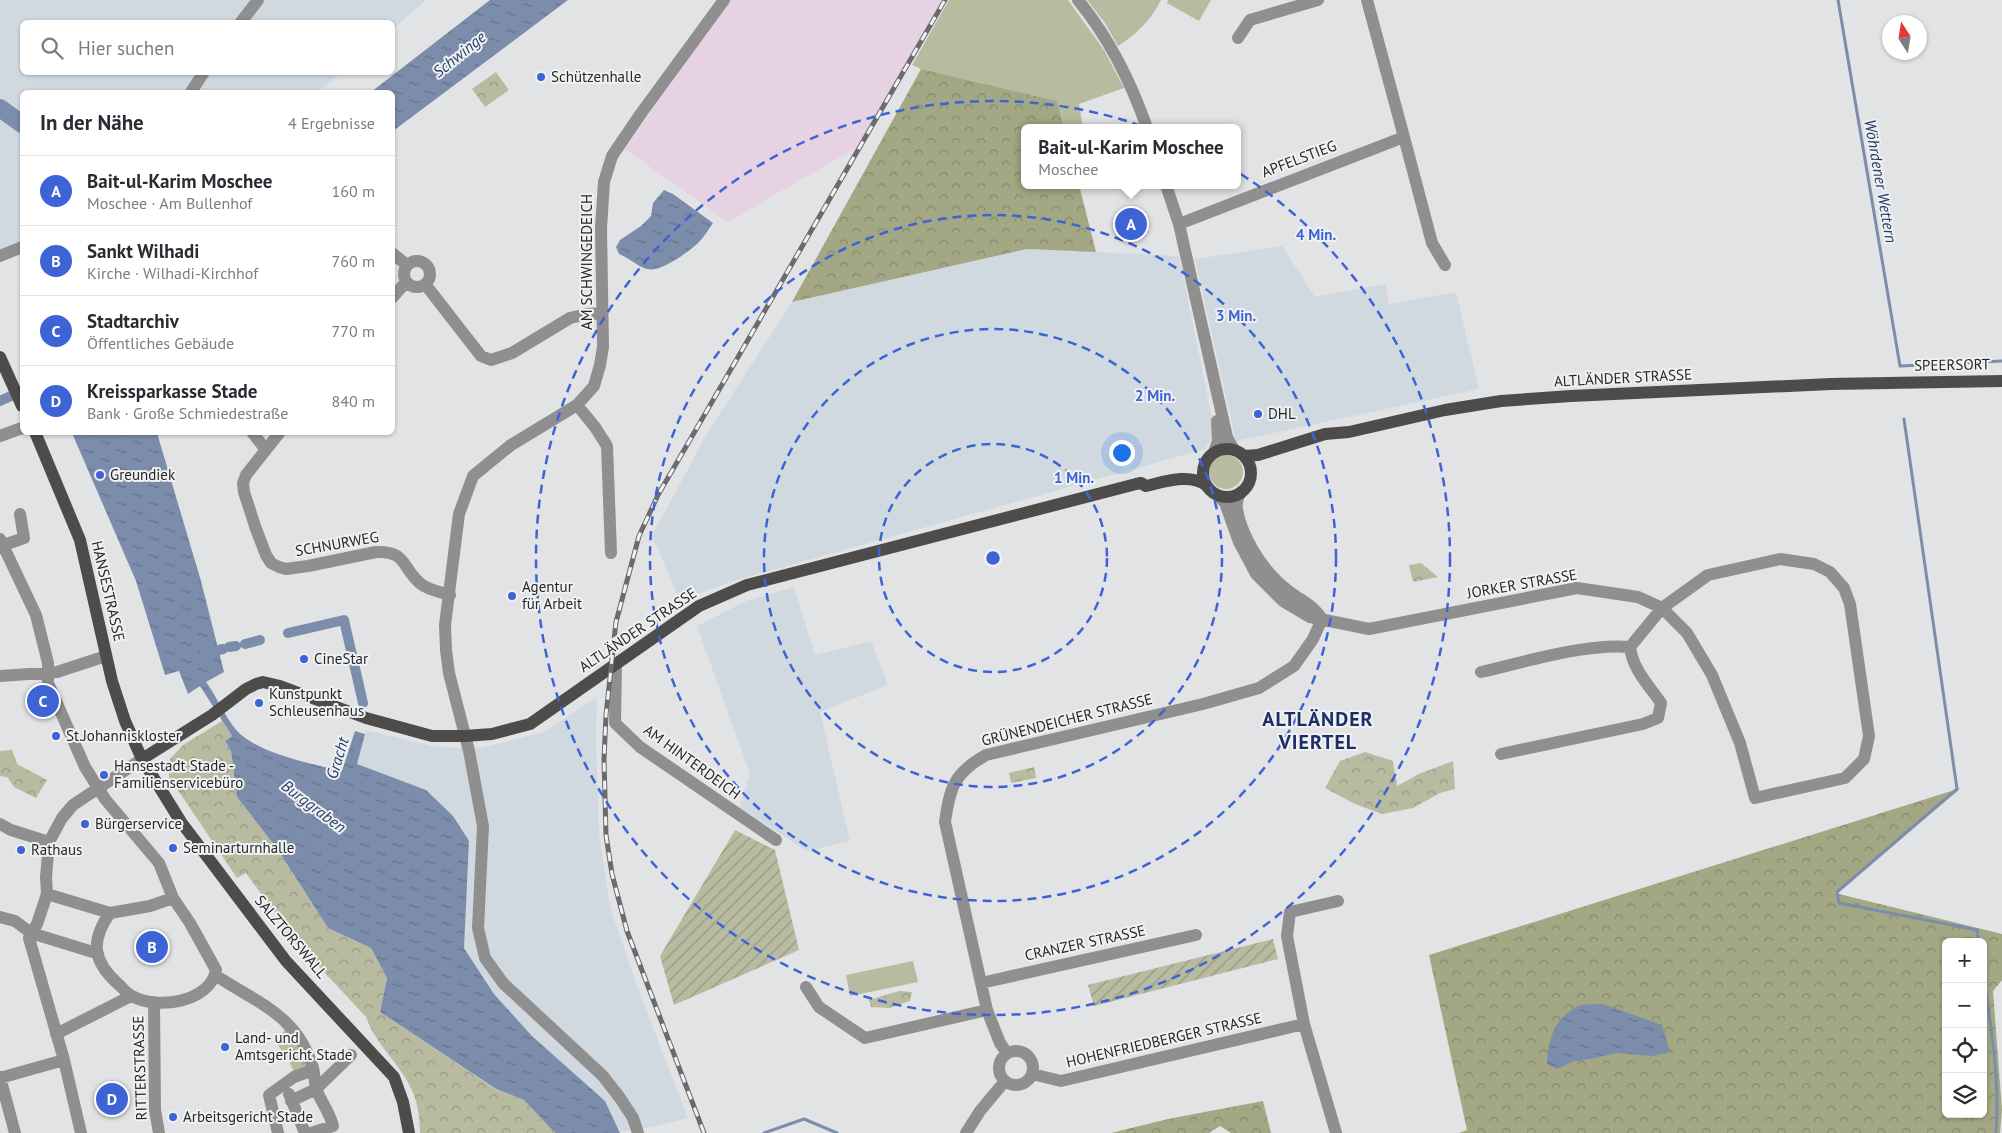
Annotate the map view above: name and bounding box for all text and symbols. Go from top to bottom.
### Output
north arrow [1882,15,1927,60]
search box [20,20,395,75]
water label: Schwinge [429,26,490,81]
icon: search [38,34,66,62]
text: Hier suchen [78,36,174,60]
place label: Schützenhalle [551,67,641,86]
marker: Schützenhalle [535,71,547,83]
text: In der Nähe [40,109,144,136]
text: 4 Ergebnisse [288,113,375,133]
water label: Wöhrdener Wettern [1860,118,1902,244]
popup [1021,124,1241,189]
text: Bait-ul-Karim Moschee [1038,135,1224,159]
street label: APFELSTIEG [1259,136,1339,181]
text: Moschee [1038,159,1098,179]
text: Bait-ul-Karim Moschee [87,169,273,193]
text: A [51,181,61,201]
text: 160 m [332,181,375,201]
text: Moschee · Am Bullenhof [87,193,252,213]
street label: AM SCHWINGEDEICH [577,194,596,330]
pin: A [1115,205,1147,243]
text: 4 Min. [1296,225,1336,244]
text: Sankt Wilhadi [87,239,199,263]
text: B [51,251,61,271]
text: 760 m [332,251,375,271]
text: Kirche · Wilhadi-Kirchhof [87,263,258,283]
text: 3 Min. [1216,306,1256,325]
text: Stadtarchiv [87,309,179,333]
text: C [52,321,60,341]
text: 770 m [332,321,375,341]
text: Öffentliches Gebäude [87,333,234,353]
street label: SPEERSORT [1914,354,1991,375]
street label: ALTLÄNDER STRASSE [1554,364,1692,391]
text: Kreissparkasse Stade [87,379,258,403]
text: 2 Min. [1135,386,1175,405]
text: D [51,391,61,411]
text: 840 m [332,391,375,411]
text: Bank · Große Schmiedestraße [87,403,288,423]
place label: DHL [1268,404,1296,423]
marker: DHL [1252,408,1264,420]
your location [1109,440,1135,466]
place label: Greundiek [110,465,176,484]
text: 1 Min. [1054,468,1094,487]
marker: Greundiek [94,469,106,481]
street label: SCHNURWEG [294,527,380,560]
street label: HANSESTRASSE [88,539,129,643]
centre of rings [984,549,1002,567]
street label: JORKER STRASSE [1464,564,1578,603]
place label: Agentur für Arbeit [522,577,582,613]
street label: ALTLÄNDER STRASSE [575,583,700,676]
marker: Agentur für Arbeit [506,590,518,602]
place label: CineStar [314,649,368,668]
marker: CineStar [298,653,310,665]
pin: C [27,682,59,720]
place label: Kunstpunkt Schleusenhaus [269,684,364,720]
street label: GRÜNENDEICHER STRASSE [979,689,1154,750]
marker: Kunstpunkt Schleusenhaus [253,697,265,709]
district label: ALTLÄNDER VIERTEL [1262,706,1374,755]
street label: AM HINTERDEICH [640,720,745,803]
place label: St.Johanniskloster [66,726,181,745]
marker: St.Johanniskloster [50,730,62,742]
water label: Gracht [321,734,353,781]
place label: Hansestadt Stade - Familienservicebüro [114,756,243,792]
marker: Hansestadt Stade - Familienservicebüro [98,769,110,781]
water label: Burggraben [278,775,350,837]
place label: Bürgerservice [95,814,182,833]
marker: Bürgerservice [79,818,91,830]
place label: Seminarturnhalle [183,838,294,857]
place label: Rathaus [31,840,82,859]
marker: Seminarturnhalle [167,842,179,854]
marker: Rathaus [15,844,27,856]
street label: SALZTORSWALL [251,891,332,982]
street label: CRANZER STRASSE [1023,920,1147,965]
pin: B [136,928,168,966]
map controls [1942,938,1987,1118]
button: + [1942,938,1987,983]
button: − [1942,983,1987,1028]
street label: HOHENFRIEDBERGER STRASSE [1064,1008,1264,1071]
street label: RITTERSTRASSE [128,1015,151,1121]
place label: Land- und Amtsgericht Stade [235,1028,352,1064]
button: locate [1942,1028,1987,1073]
marker: Land- und Amtsgericht Stade [219,1041,231,1053]
button: layers [1942,1073,1987,1118]
pin: D [96,1080,128,1118]
place label: Arbeitsgericht Stade [183,1107,313,1126]
marker: Arbeitsgericht Stade [167,1111,179,1123]

